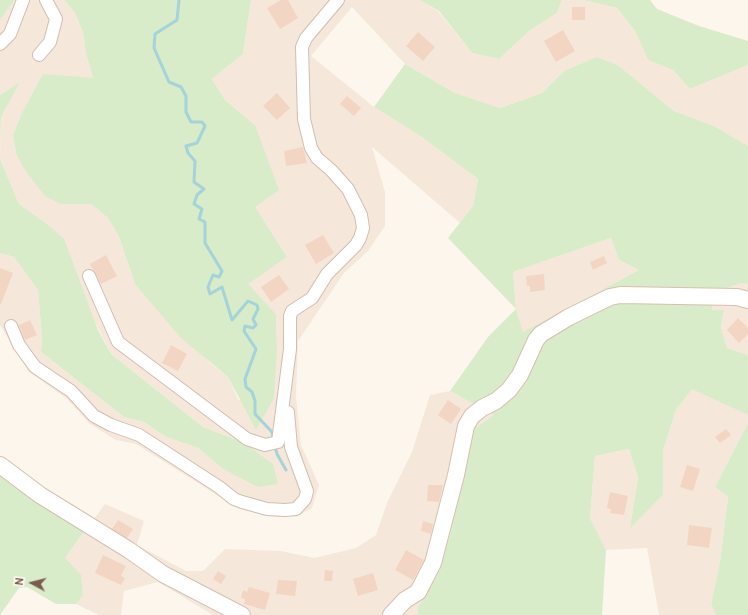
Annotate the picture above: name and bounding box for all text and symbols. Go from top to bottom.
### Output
north arrow [12,563,52,603]
text: N [13,577,28,586]

